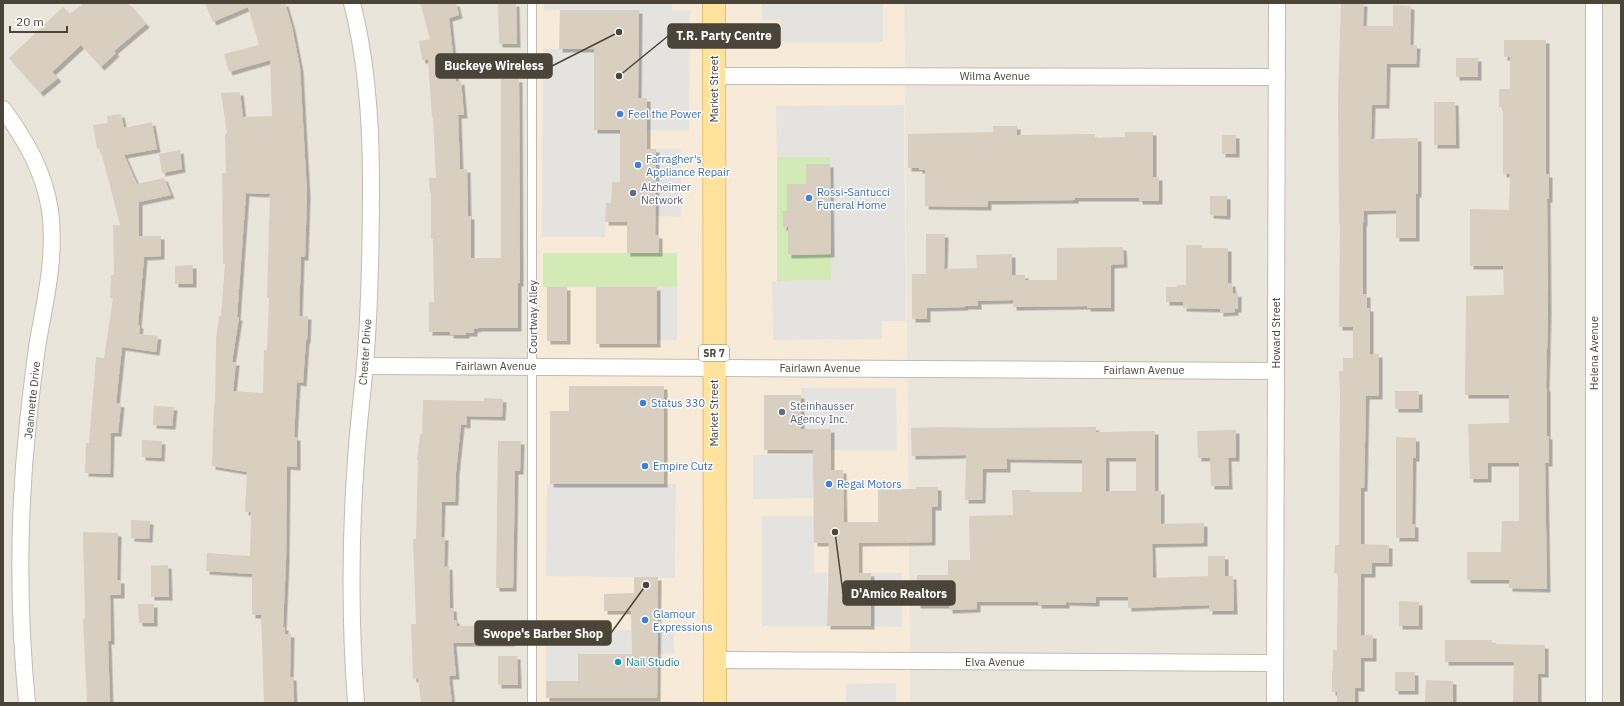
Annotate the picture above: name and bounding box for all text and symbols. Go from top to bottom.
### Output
scale bar [10,8,67,34]
text: 20 m [16,14,44,29]
callout: T.R. Party Centre [668,24,780,48]
text: T.R. Party Centre [676,28,772,43]
callout: Buckeye Wireless [436,54,552,78]
street label: Market Street [707,55,721,123]
text: Buckeye Wireless [444,58,544,73]
street label: Wilma Avenue [960,69,1030,83]
place label: Feel the Power [628,107,701,121]
marker: Feel the Power [615,109,625,119]
place label: Farragher's Appliance Repair [646,152,730,179]
marker: Farragher's Appliance Repair [633,160,643,170]
place label: Alzheimer Network [641,180,691,207]
place label: Rossi-Santucci Funeral Home [817,185,890,212]
marker: Alzheimer Network [628,188,638,198]
marker: Rossi-Santucci Funeral Home [804,193,814,203]
street label: Courtway Alley [526,280,540,354]
street label: Howard Street [1269,297,1283,369]
street label: Helena Avenue [1587,316,1601,390]
street label: Chester Drive [356,318,374,386]
road number: SR 7 [699,345,729,361]
street label: Fairlawn Avenue [455,359,537,373]
street label: Jeannette Drive [21,361,43,439]
street label: Fairlawn Avenue [779,361,861,375]
street label: Fairlawn Avenue [1103,363,1185,377]
street label: Market Street [707,379,721,447]
place label: Status 330 [651,396,705,410]
marker: Status 330 [638,398,648,408]
place label: Steinhausser Agency Inc. [790,399,854,426]
marker: Steinhausser Agency Inc. [777,407,787,417]
place label: Empire Cutz [653,459,713,473]
marker: Empire Cutz [640,461,650,471]
place label: Regal Motors [837,477,902,491]
marker: Regal Motors [824,479,834,489]
callout: D'Amico Realtors [843,581,955,605]
text: D'Amico Realtors [851,586,947,601]
place label: Glamour Expressions [653,607,713,634]
marker: Glamour Expressions [640,615,650,625]
callout: Swope's Barber Shop [475,621,611,645]
text: Swope's Barber Shop [483,626,603,641]
place label: Nail Studio [626,655,680,669]
street label: Elva Avenue [965,655,1025,669]
marker: Nail Studio [613,657,623,667]

